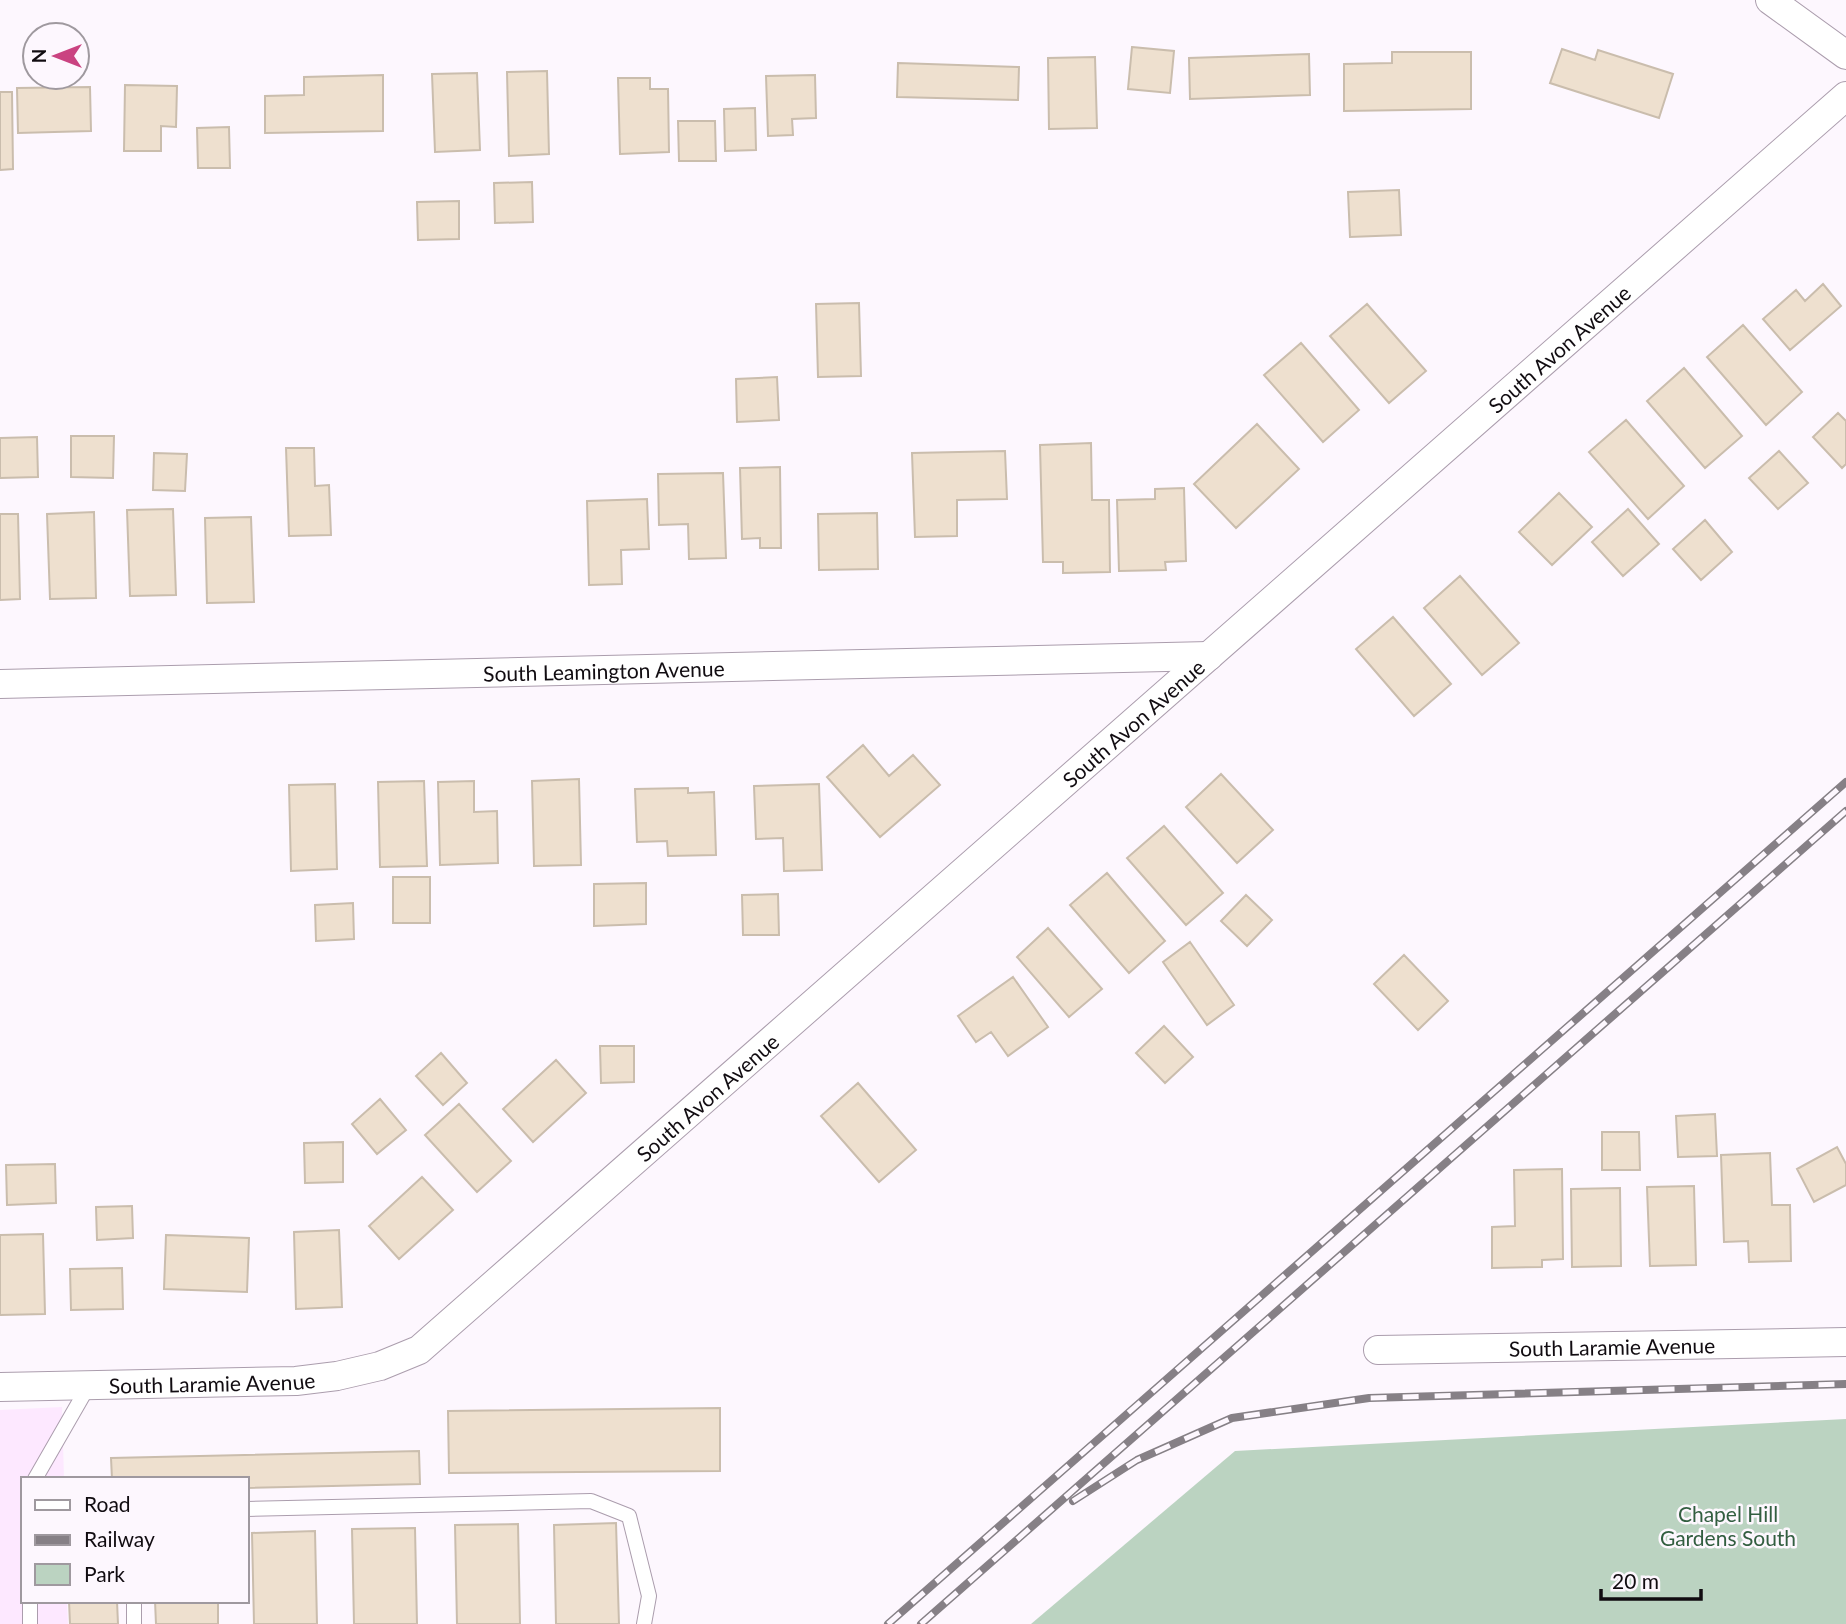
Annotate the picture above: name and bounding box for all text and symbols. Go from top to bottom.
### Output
north arrow [21,21,91,91]
text: N [27,49,50,63]
street label: South Avon Avenue [1483,279,1635,417]
street label: South Avon Avenue [1057,654,1209,792]
street label: South Leamington Avenue [483,655,725,685]
street label: South Avon Avenue [631,1028,783,1166]
street label: South Laramie Avenue [1509,1332,1715,1360]
street label: South Laramie Avenue [108,1366,317,1397]
legend [21,1477,248,1603]
text: Road [84,1491,131,1516]
park label: Chapel Hill Gardens South [1660,1501,1796,1550]
text: Railway [84,1526,155,1551]
scale bar [1601,1558,1701,1602]
text: Park [84,1561,125,1586]
text: 20 m [1612,1568,1659,1593]

